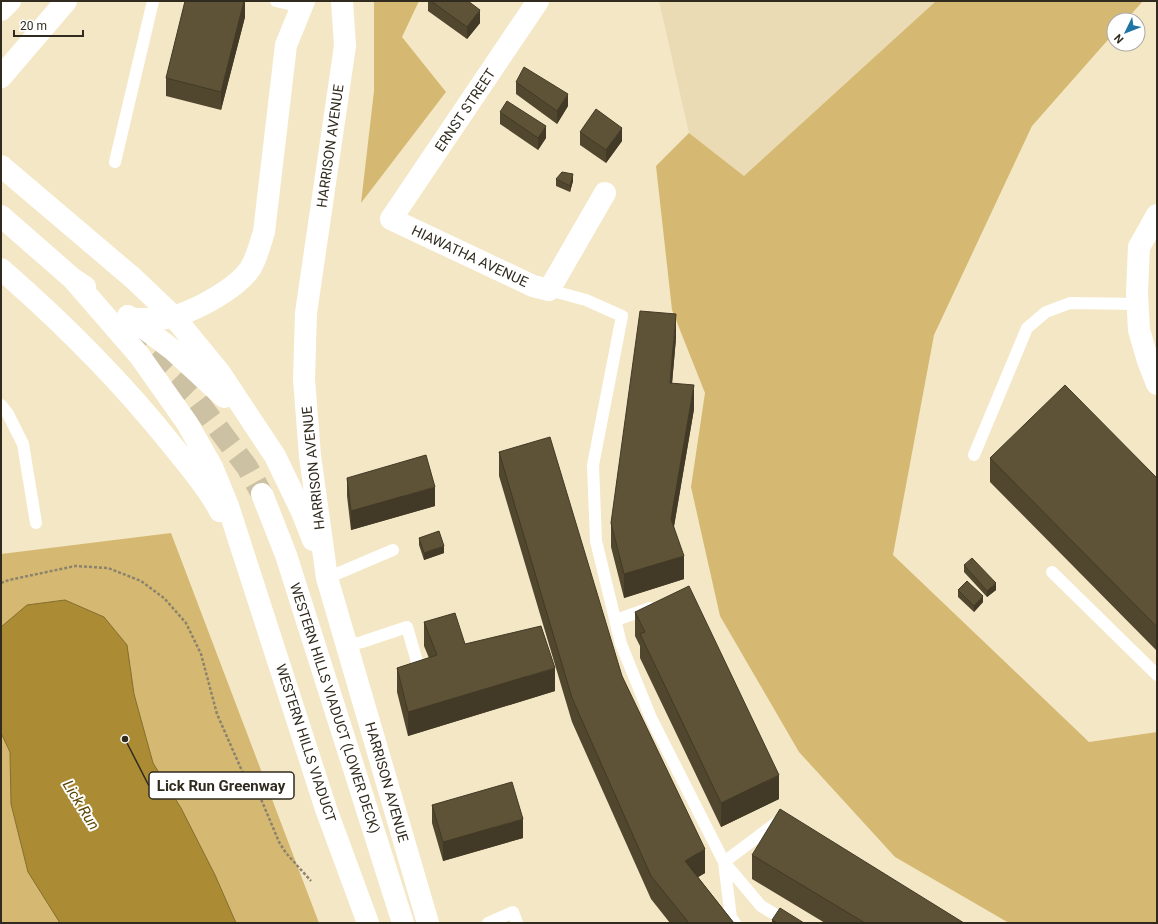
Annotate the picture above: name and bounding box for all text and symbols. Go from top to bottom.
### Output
scale bar [14,12,83,38]
north arrow [1106,12,1146,52]
text: 20 m [20,19,47,33]
text: N [1111,31,1126,46]
street label: ERNST STREET [431,65,499,154]
street label: HARRISON AVENUE [313,83,347,209]
street label: HIAWATHA AVENUE [409,222,531,290]
street label: HARRISON AVENUE [299,405,327,531]
street label: WESTERN HILLS VIADUCT (LOWER DECK) [286,581,384,835]
street label: WESTERN HILLS VIADUCT [272,662,340,824]
street label: HARRISON AVENUE [362,720,412,844]
callout: Lick Run Greenway [149,772,294,799]
water label: Lick Run [59,777,103,833]
text: Lick Run Greenway [157,777,286,795]

